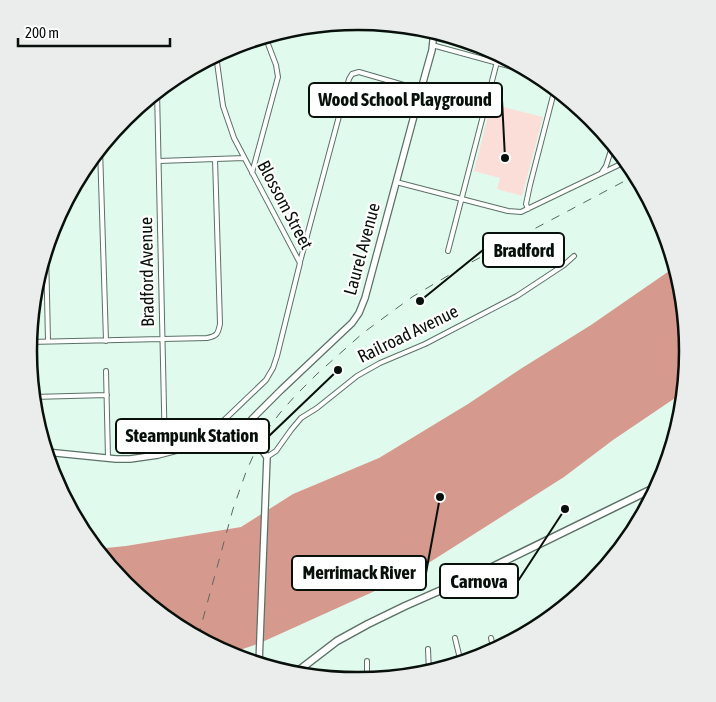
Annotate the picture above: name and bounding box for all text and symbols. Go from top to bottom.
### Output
scale bar [18,15,170,47]
text: 200 m [25,24,59,41]
callout: Wood School Playground [309,83,502,117]
text: Wood School Playground [317,88,492,110]
street label: Blossom Street [253,157,318,253]
street label: Laurel Avenue [339,200,384,297]
street label: Bradford Avenue [135,217,158,327]
callout: Bradford [483,233,564,267]
text: Bradford [494,239,554,261]
street label: Railroad Avenue [354,300,461,367]
callout: Steampunk Station [116,419,269,453]
text: Steampunk Station [125,424,259,446]
callout: Merrimack River [292,556,426,590]
text: Merrimack River [302,561,416,583]
callout: Carnova [440,564,518,598]
text: Carnova [450,570,508,592]

